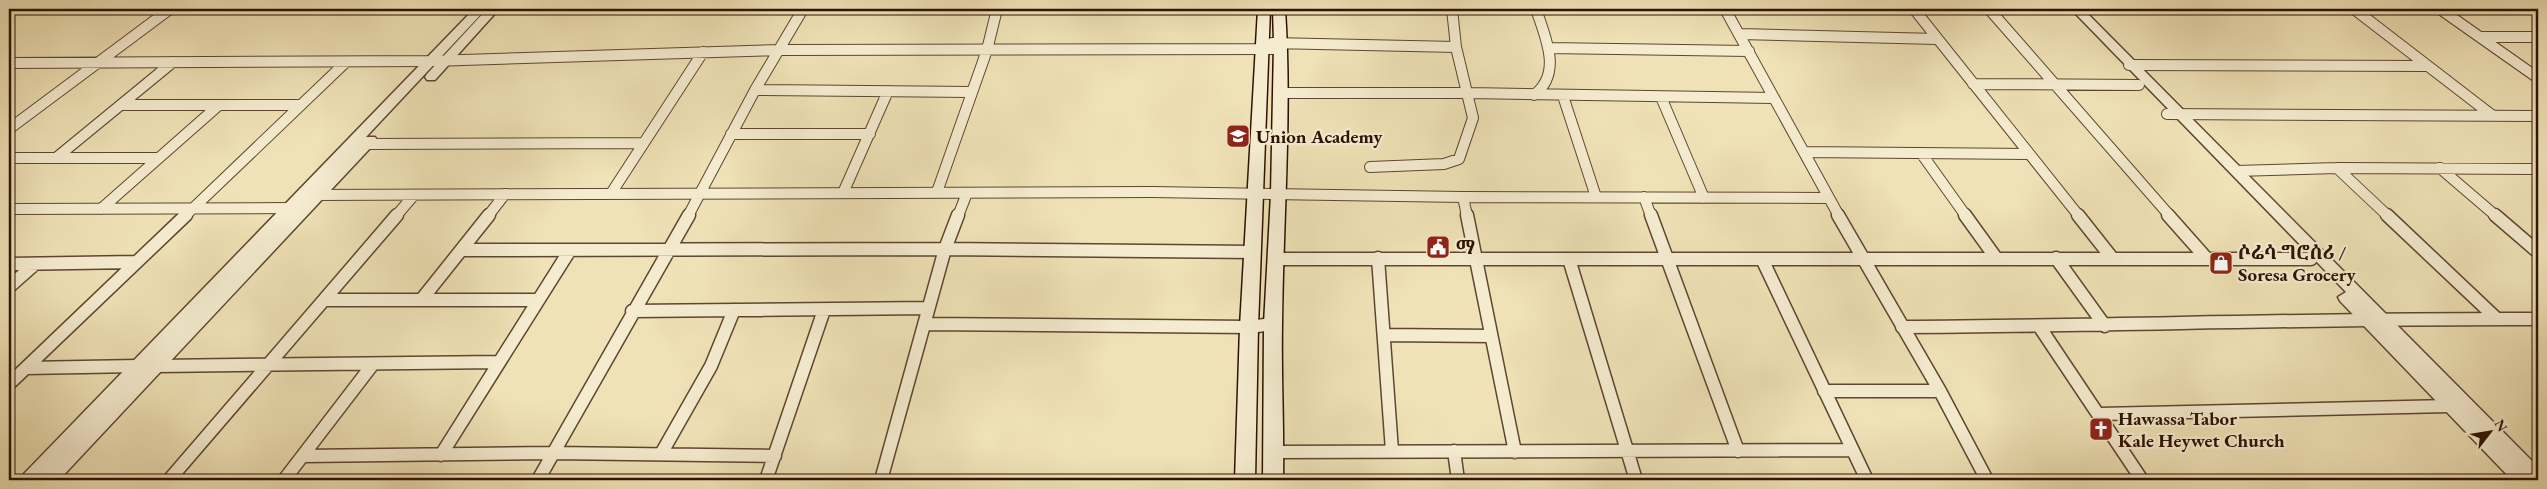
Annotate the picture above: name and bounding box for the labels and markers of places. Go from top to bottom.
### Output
school or university icon: Union Academy [1225,123,1251,149]
place label: Union Academy [1256,124,1383,149]
public building icon: ማ [1425,234,1451,260]
place label: ማ [1456,235,1475,260]
place label: ሶሬሳ ግሮሰሪ / Soresa Grocery [2238,240,2357,287]
shop icon: ሶሬሳ ግሮሰሪ / Soresa Grocery [2208,250,2234,276]
place label: Hawassa Tabor Kale Heywet Church [2118,406,2285,453]
church icon: Hawassa Tabor Kale Heywet Church [2088,416,2114,442]

